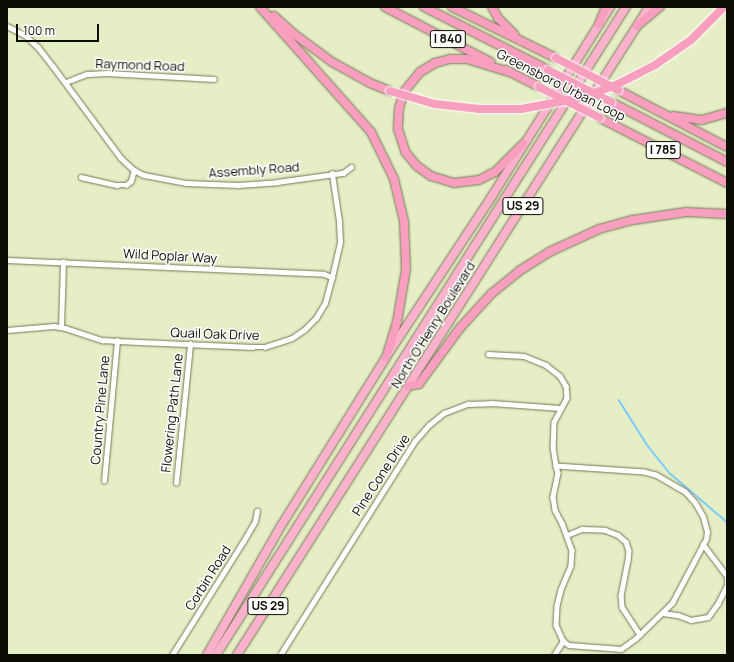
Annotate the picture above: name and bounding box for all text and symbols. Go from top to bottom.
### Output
scale bar [18,16,101,42]
text: 100 m [23,22,55,39]
road number: I 840 [429,29,467,49]
street label: Greensboro Urban Loop [494,46,628,124]
street label: Raymond Road [95,56,185,74]
road number: I 785 [645,140,681,160]
street label: Assembly Road [208,159,300,181]
road number: US 29 [502,196,544,216]
street label: Wild Poplar Way [123,246,217,266]
street label: North O'Henry Boulevard [388,259,478,391]
street label: Quail Oak Drive [170,325,260,343]
street label: Flowering Path Lane [158,353,186,473]
street label: Country Pine Lane [87,355,113,465]
street label: Pine Cone Drive [349,431,413,519]
street label: Corbin Road [182,543,234,613]
road number: US 29 [247,596,289,616]

